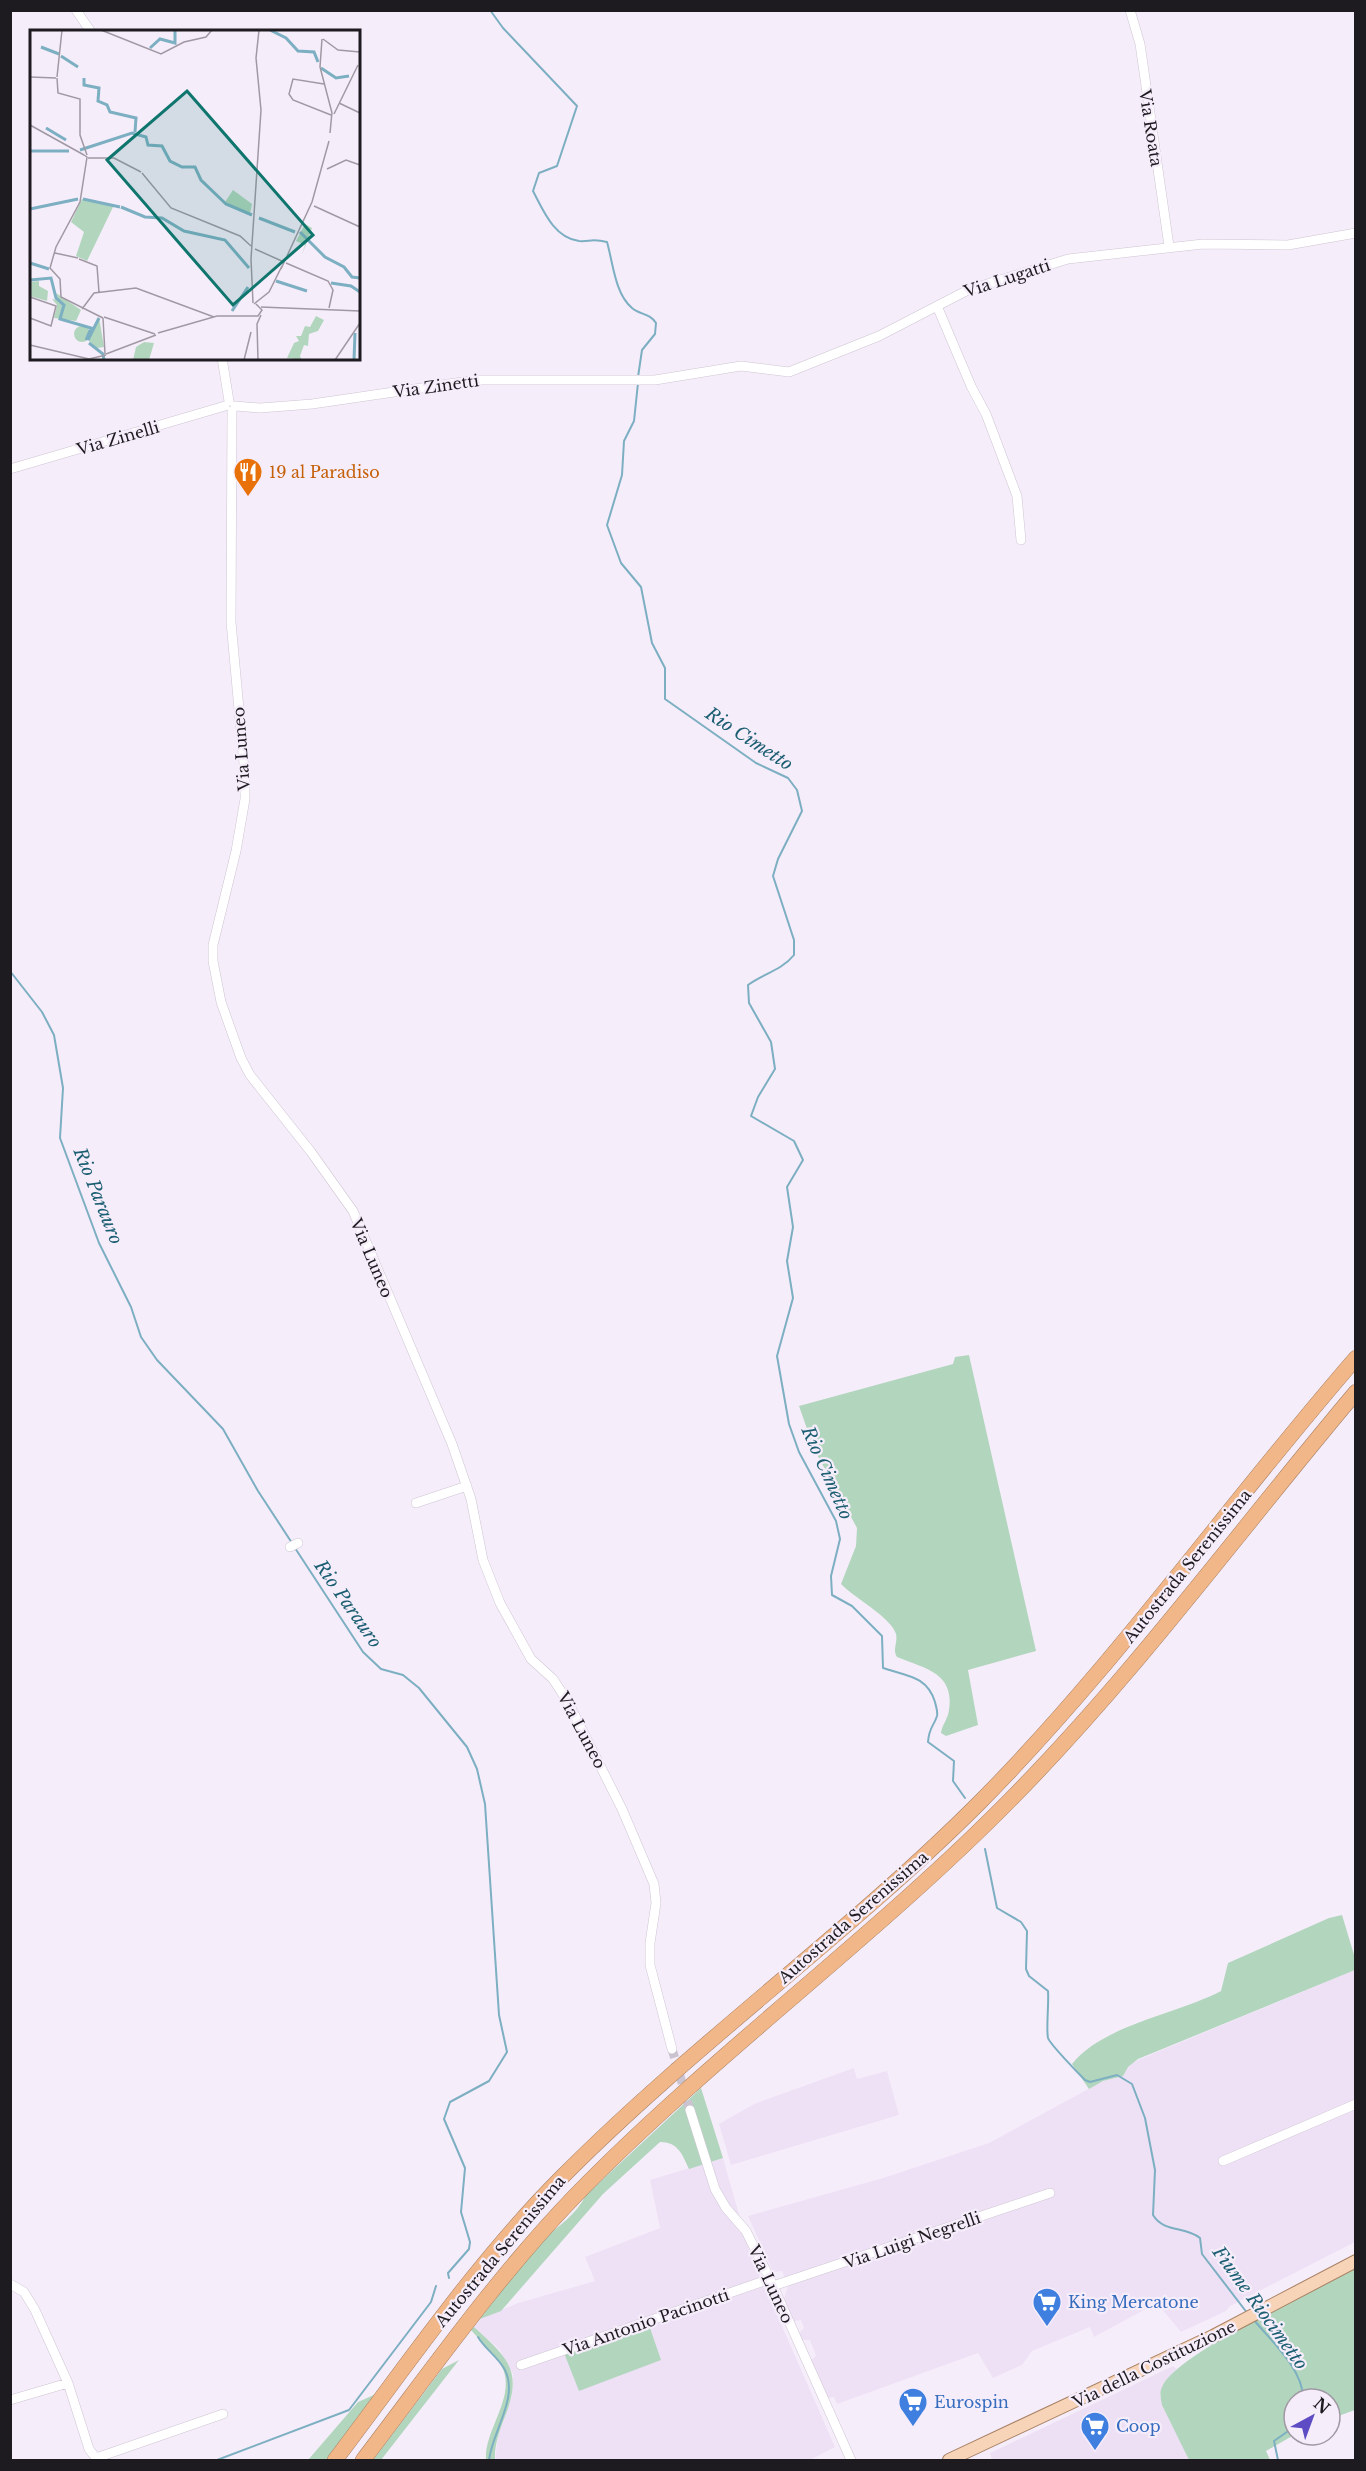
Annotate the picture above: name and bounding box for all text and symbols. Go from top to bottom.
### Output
inset map [30,30,360,360]
street label: Via Roata [1135,87,1167,168]
street label: Via Lugatti [960,254,1053,302]
street label: Via Zinetti [391,370,481,402]
street label: Via Zinelli [73,417,162,460]
restaurant icon: 19 al Paradiso [232,456,264,498]
place label: 19 al Paradiso [269,462,380,482]
water label: Rio Cimetto [700,702,797,775]
street label: Via Luneo [228,706,254,793]
water label: Rio Parauro [68,1143,127,1248]
street label: Via Luneo [346,1214,398,1301]
water label: Rio Cimetto [796,1422,857,1523]
street label: Autostrada Serenissima [1118,1485,1255,1648]
water label: Rio Parauro [309,1555,386,1652]
street label: Via Luneo [553,1687,611,1772]
street label: Autostrada Serenissima [773,1846,932,1988]
street label: Autostrada Serenissima [430,2171,569,2332]
street label: Via Luigi Negrelli [840,2207,984,2273]
street label: Via Luneo [744,2241,798,2326]
water label: Fiume Riocimetto [1207,2241,1312,2374]
street label: Via Antonio Pacinotti [559,2284,732,2360]
supermarket icon: King Mercatone [1031,2286,1063,2328]
place label: King Mercatone [1068,2292,1199,2312]
street label: Via della Costituzione [1068,2316,1239,2413]
supermarket icon: Eurospin [897,2386,929,2428]
north arrow [1282,2387,1342,2447]
place label: Eurospin [934,2392,1009,2412]
text: N [1310,2393,1334,2418]
supermarket icon: Coop [1079,2410,1111,2452]
place label: Coop [1116,2416,1161,2436]

